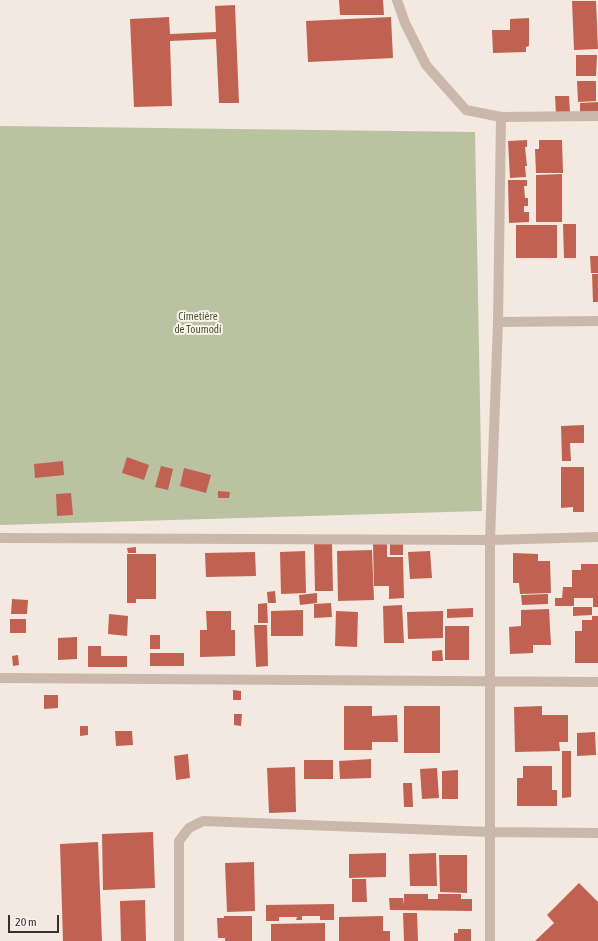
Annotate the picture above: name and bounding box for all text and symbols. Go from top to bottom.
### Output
park label: Cimetière de Toumodi [174,310,222,336]
scale bar [10,907,61,933]
text: 20 m [15,915,37,929]

